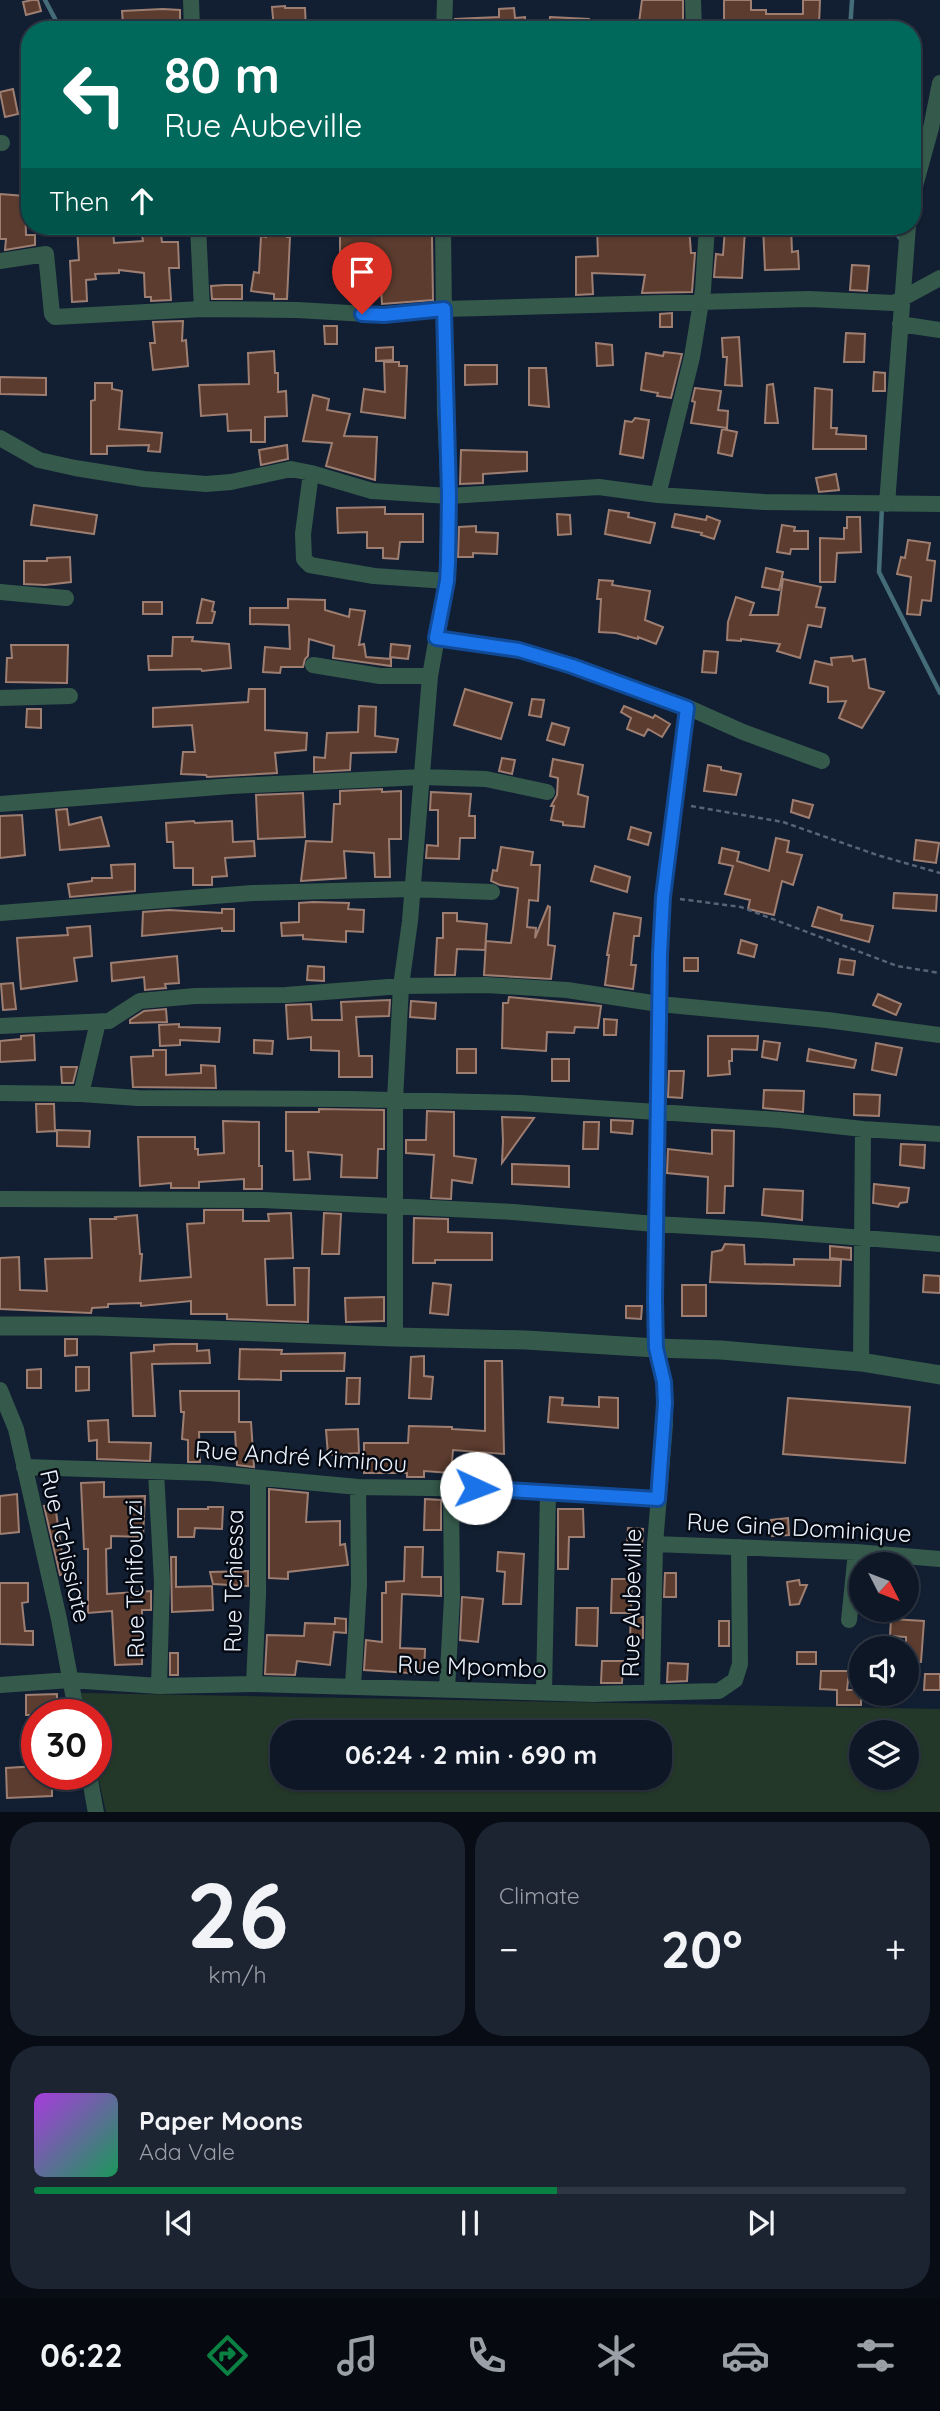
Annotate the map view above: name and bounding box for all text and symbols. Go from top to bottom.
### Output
text: 80 m [164,44,280,105]
icon: left [49,49,140,140]
text: Rue Aubeville [164,105,362,145]
icon: ahead [123,182,161,220]
text: Then [49,185,109,218]
pin [332,242,392,314]
icon: arrive [343,253,381,291]
street label: Rue André Kiminou [194,1434,408,1478]
position arrow [439,1451,513,1525]
street label: Rue Tchissiate [34,1466,98,1625]
street label: Rue Tchifounzi [118,1499,150,1659]
street label: Rue Gine Dominique [686,1506,912,1548]
street label: Rue Tchiessa [217,1509,249,1653]
street label: Rue Aubeville [615,1528,647,1678]
north arrow [849,1552,919,1622]
map controls [849,1552,919,1790]
button: sound [849,1636,919,1706]
street label: Rue Mpombo [397,1648,547,1684]
speed limit sign: 30 [21,1699,112,1790]
button: layers [849,1720,919,1790]
text: 06:24 · 2 min · 690 m [345,1738,597,1771]
text: 26 [186,1857,289,1971]
text: Climate [499,1881,580,1910]
text: 20° [661,1916,743,1981]
text: − [499,1925,519,1973]
text: + [885,1925,906,1973]
text: km/h [208,1960,267,1989]
text: Paper Moons [139,2104,303,2137]
text: Ada Vale [139,2137,235,2166]
icon: previous [160,2204,198,2242]
icon: pause [451,2204,489,2242]
icon: next [742,2204,780,2242]
icon: directions [203,2331,252,2380]
icon: music [333,2331,382,2380]
icon: phone [462,2331,511,2380]
icon: climate [592,2331,641,2380]
icon: car [721,2331,770,2380]
icon: filters [851,2331,900,2380]
text: 06:22 [40,2335,123,2375]

